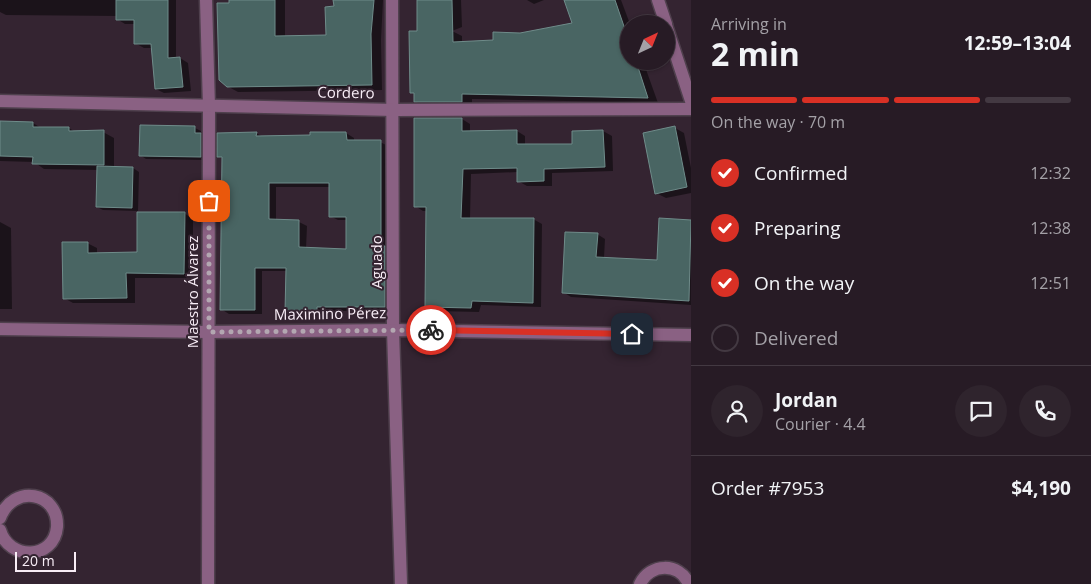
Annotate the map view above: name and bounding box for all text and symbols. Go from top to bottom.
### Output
text: Arriving in [711,13,787,35]
north arrow [620,15,675,70]
map controls [620,15,675,70]
text: 12:59–13:04 [964,30,1071,56]
text: 2 min [711,32,800,75]
street label: Cordero [317,82,375,102]
text: On the way · 70 m [711,111,845,133]
icon: check [711,159,739,187]
text: Confirmed [754,160,848,186]
text: 12:32 [1030,162,1071,184]
pin [188,180,230,222]
icon: bag [195,187,223,215]
icon: check [711,214,739,242]
text: Preparing [754,215,841,241]
text: 12:38 [1030,217,1071,239]
street label: Aguado [366,235,386,289]
street label: Maestro Álvarez [182,236,202,348]
icon: check [711,269,739,297]
text: On the way [754,270,854,296]
text: 12:51 [1030,272,1071,294]
street label: Maximino Pérez [274,302,386,324]
courier [406,305,456,355]
pin [611,313,653,355]
icon: bike [417,316,445,344]
icon: home [618,320,646,348]
text: Delivered [754,325,838,351]
button: person [711,385,763,437]
button: chat [955,385,1007,437]
button: phone [1019,385,1071,437]
text: Jordan [775,387,838,413]
text: Courier · 4.4 [775,413,866,435]
text: Order #7953 [711,475,824,501]
text: $4,190 [1011,475,1071,501]
scale bar [15,549,76,572]
text: 20 m [22,551,55,570]

